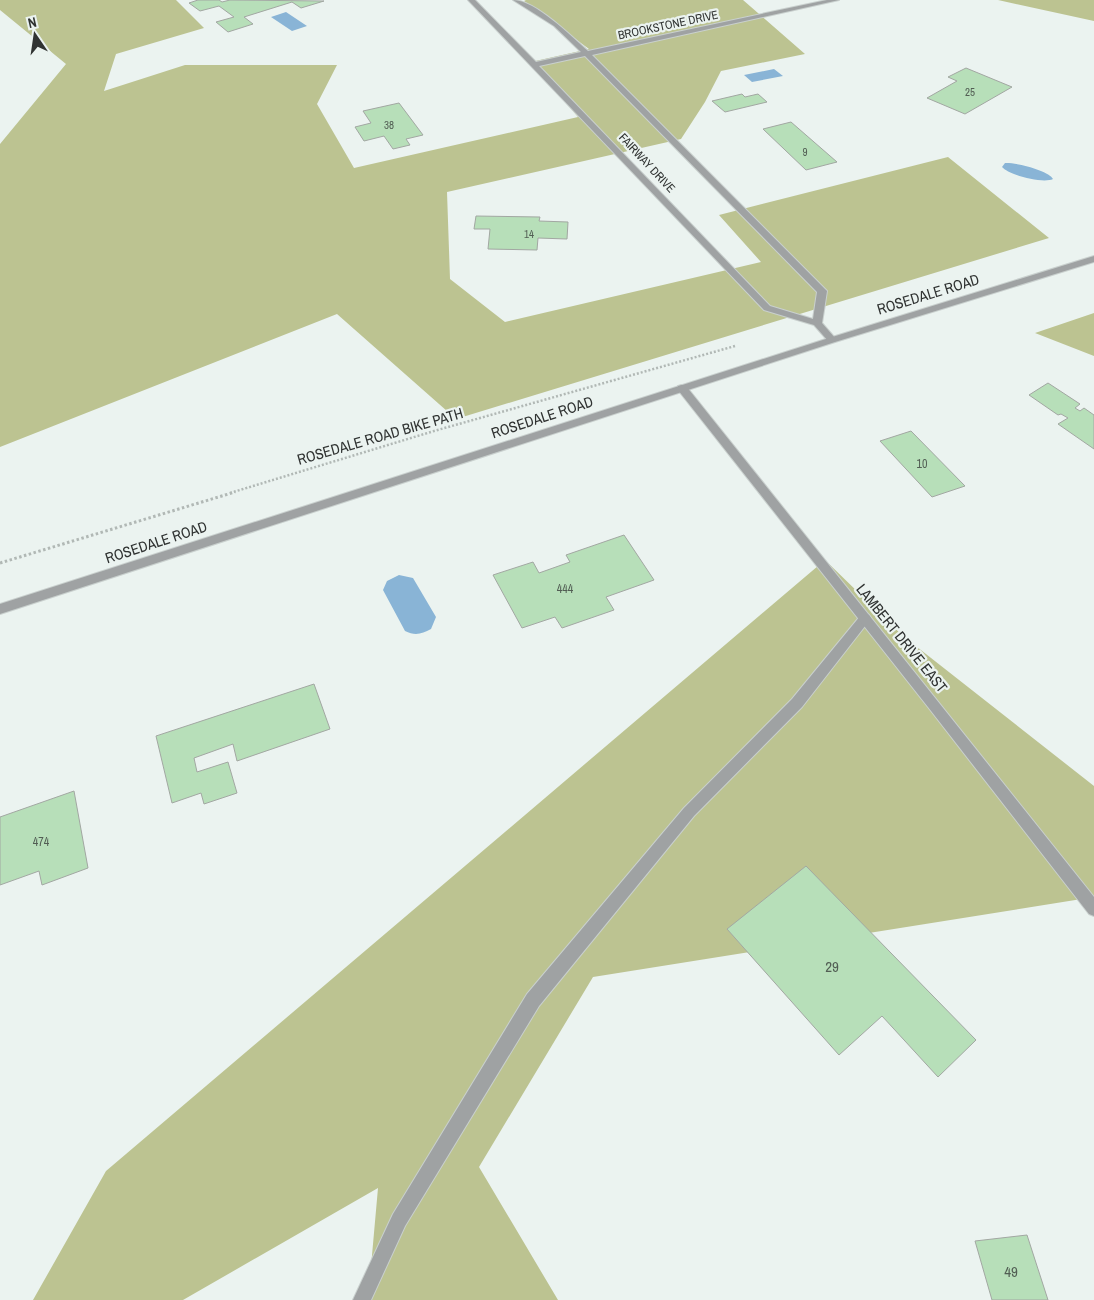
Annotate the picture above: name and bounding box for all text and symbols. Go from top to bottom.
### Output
street label: BROOKSTONE DRIVE [616,7,720,43]
north arrow [10,10,60,60]
text: N [26,13,38,32]
house number: 25 [965,85,975,99]
house number: 38 [384,118,394,132]
street label: FAIRWAY DRIVE [615,130,679,196]
house number: 9 [802,145,808,159]
house number: 14 [524,227,534,241]
street label: ROSEDALE ROAD [874,268,982,320]
street label: ROSEDALE ROAD [488,391,596,443]
street label: ROSEDALE ROAD BIKE PATH [295,402,465,470]
house number: 10 [917,456,927,472]
street label: ROSEDALE ROAD [102,516,210,568]
street label: LAMBERT DRIVE EAST [852,579,953,697]
house number: 444 [557,581,574,597]
house number: 474 [33,834,50,850]
house number: 29 [825,956,839,977]
house number: 49 [1004,1261,1018,1282]

